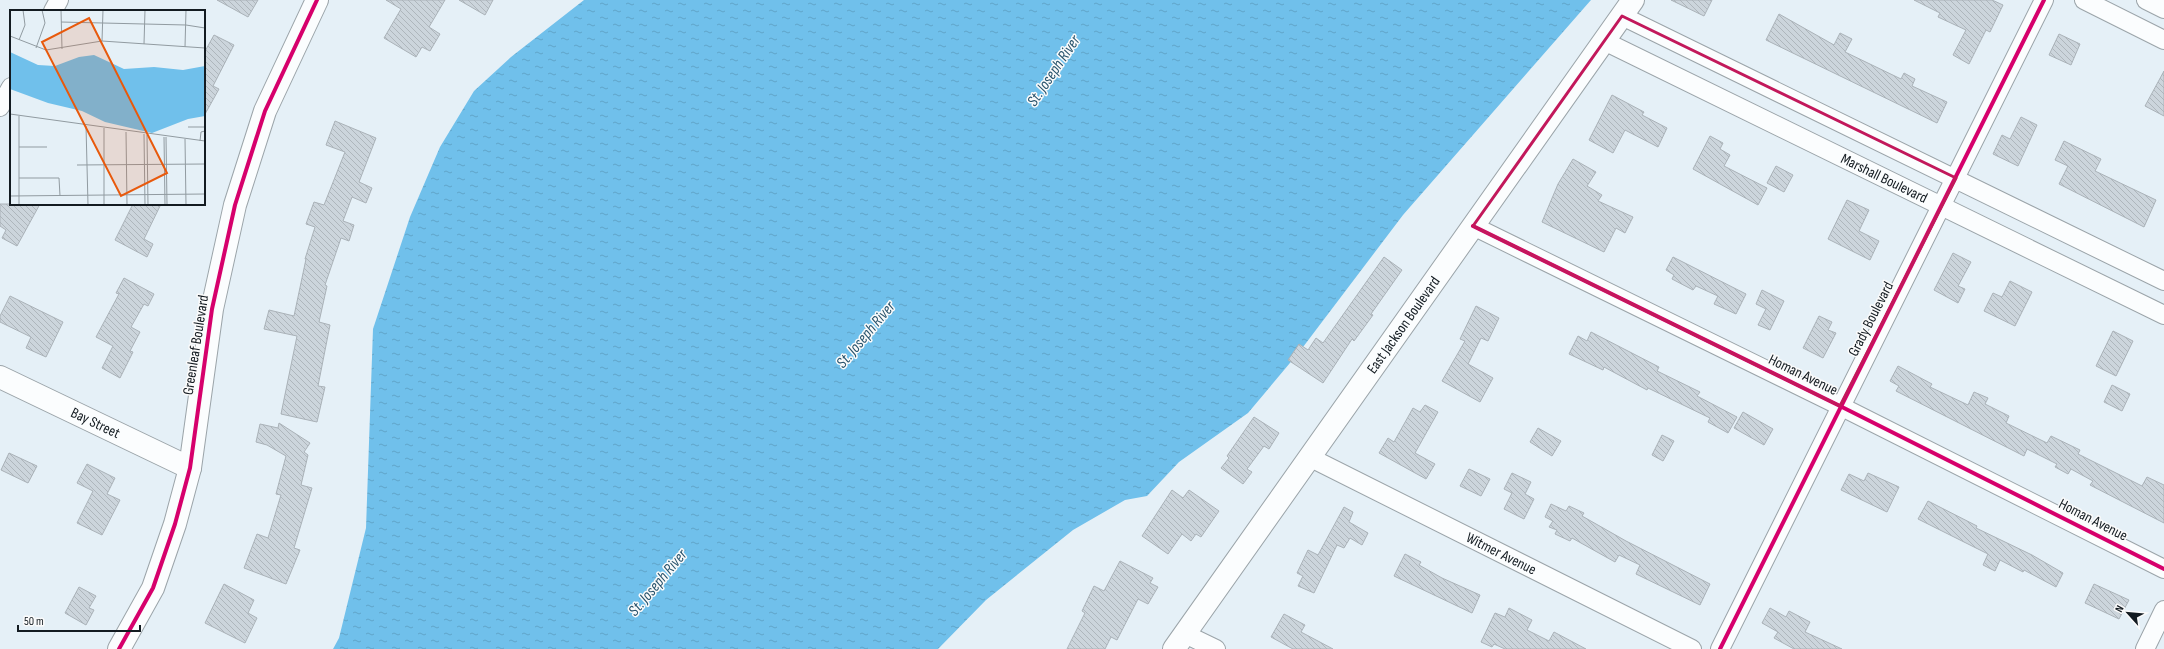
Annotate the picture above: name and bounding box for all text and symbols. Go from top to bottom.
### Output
inset map [10,10,205,205]
water label: St. Joseph River [1023,32,1085,110]
street label: Marshall Boulevard [1838,149,1931,207]
street label: East Jackson Boulevard [1362,273,1444,377]
street label: Grady Boulevard [1844,278,1898,360]
street label: Greenleaf Boulevard [179,294,213,396]
water label: St. Joseph River [833,297,900,372]
street label: Homan Avenue [1765,350,1841,400]
street label: Bay Street [68,403,124,443]
street label: Homan Avenue [2055,495,2131,545]
street label: Witmer Avenue [1463,528,1540,579]
water label: St. Joseph River [625,545,692,620]
north arrow [2108,593,2148,633]
text: N [2112,603,2127,614]
scale bar [18,607,140,633]
text: 50 m [24,614,44,629]

